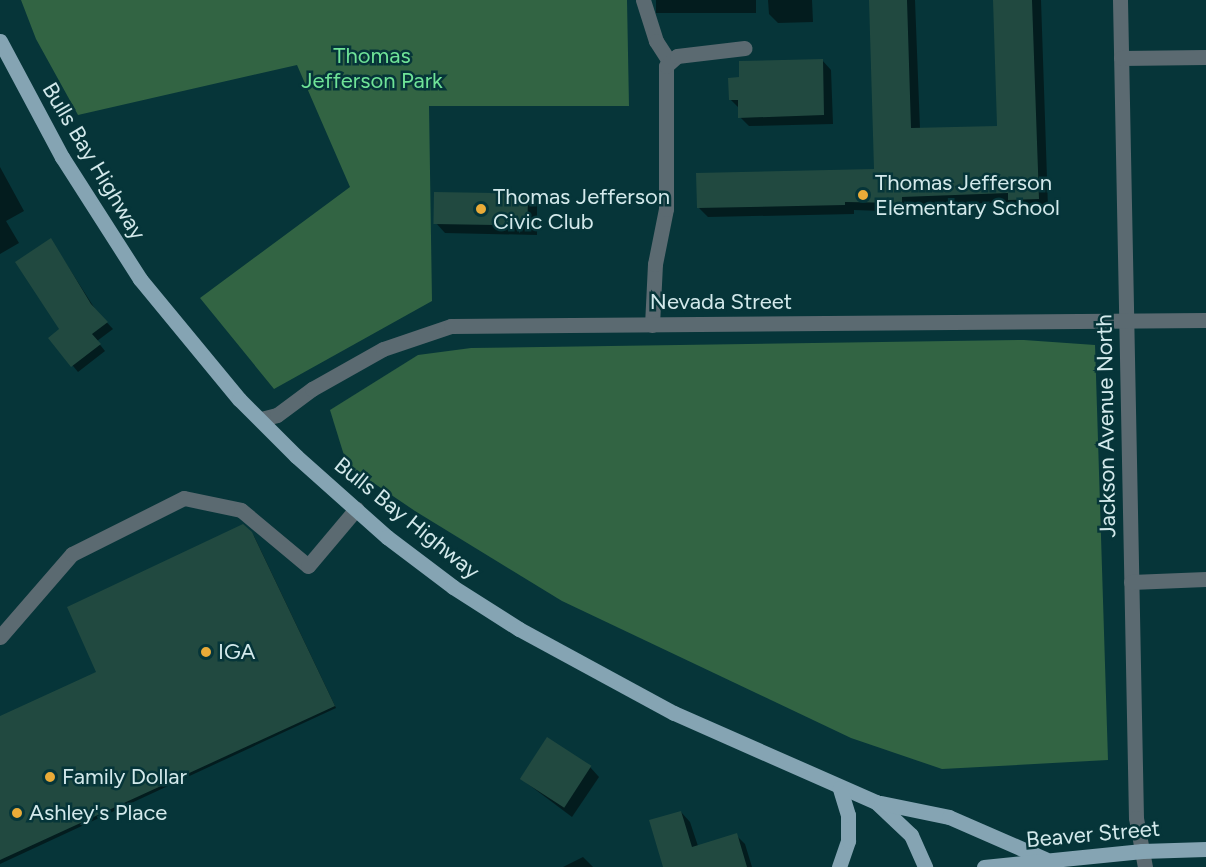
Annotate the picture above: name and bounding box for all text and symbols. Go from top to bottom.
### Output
park label: Thomas Jefferson Park [301,42,443,94]
street label: Bulls Bay Highway [37,78,151,244]
place label: Thomas Jefferson Elementary School [875,169,1060,220]
place label: Thomas Jefferson Civic Club [493,183,670,234]
marker: Thomas Jefferson Elementary School [856,188,870,202]
marker: Thomas Jefferson Civic Club [474,202,488,216]
street label: Nevada Street [650,289,792,315]
street label: Jackson Avenue North [1091,314,1121,538]
street label: Bulls Bay Highway [329,451,485,585]
place label: IGA [218,639,255,665]
marker: IGA [199,645,213,659]
place label: Family Dollar [62,764,187,790]
marker: Family Dollar [43,770,57,784]
place label: Ashley's Place [29,800,167,826]
marker: Ashley's Place [10,806,24,820]
street label: Beaver Street [1025,815,1161,853]

